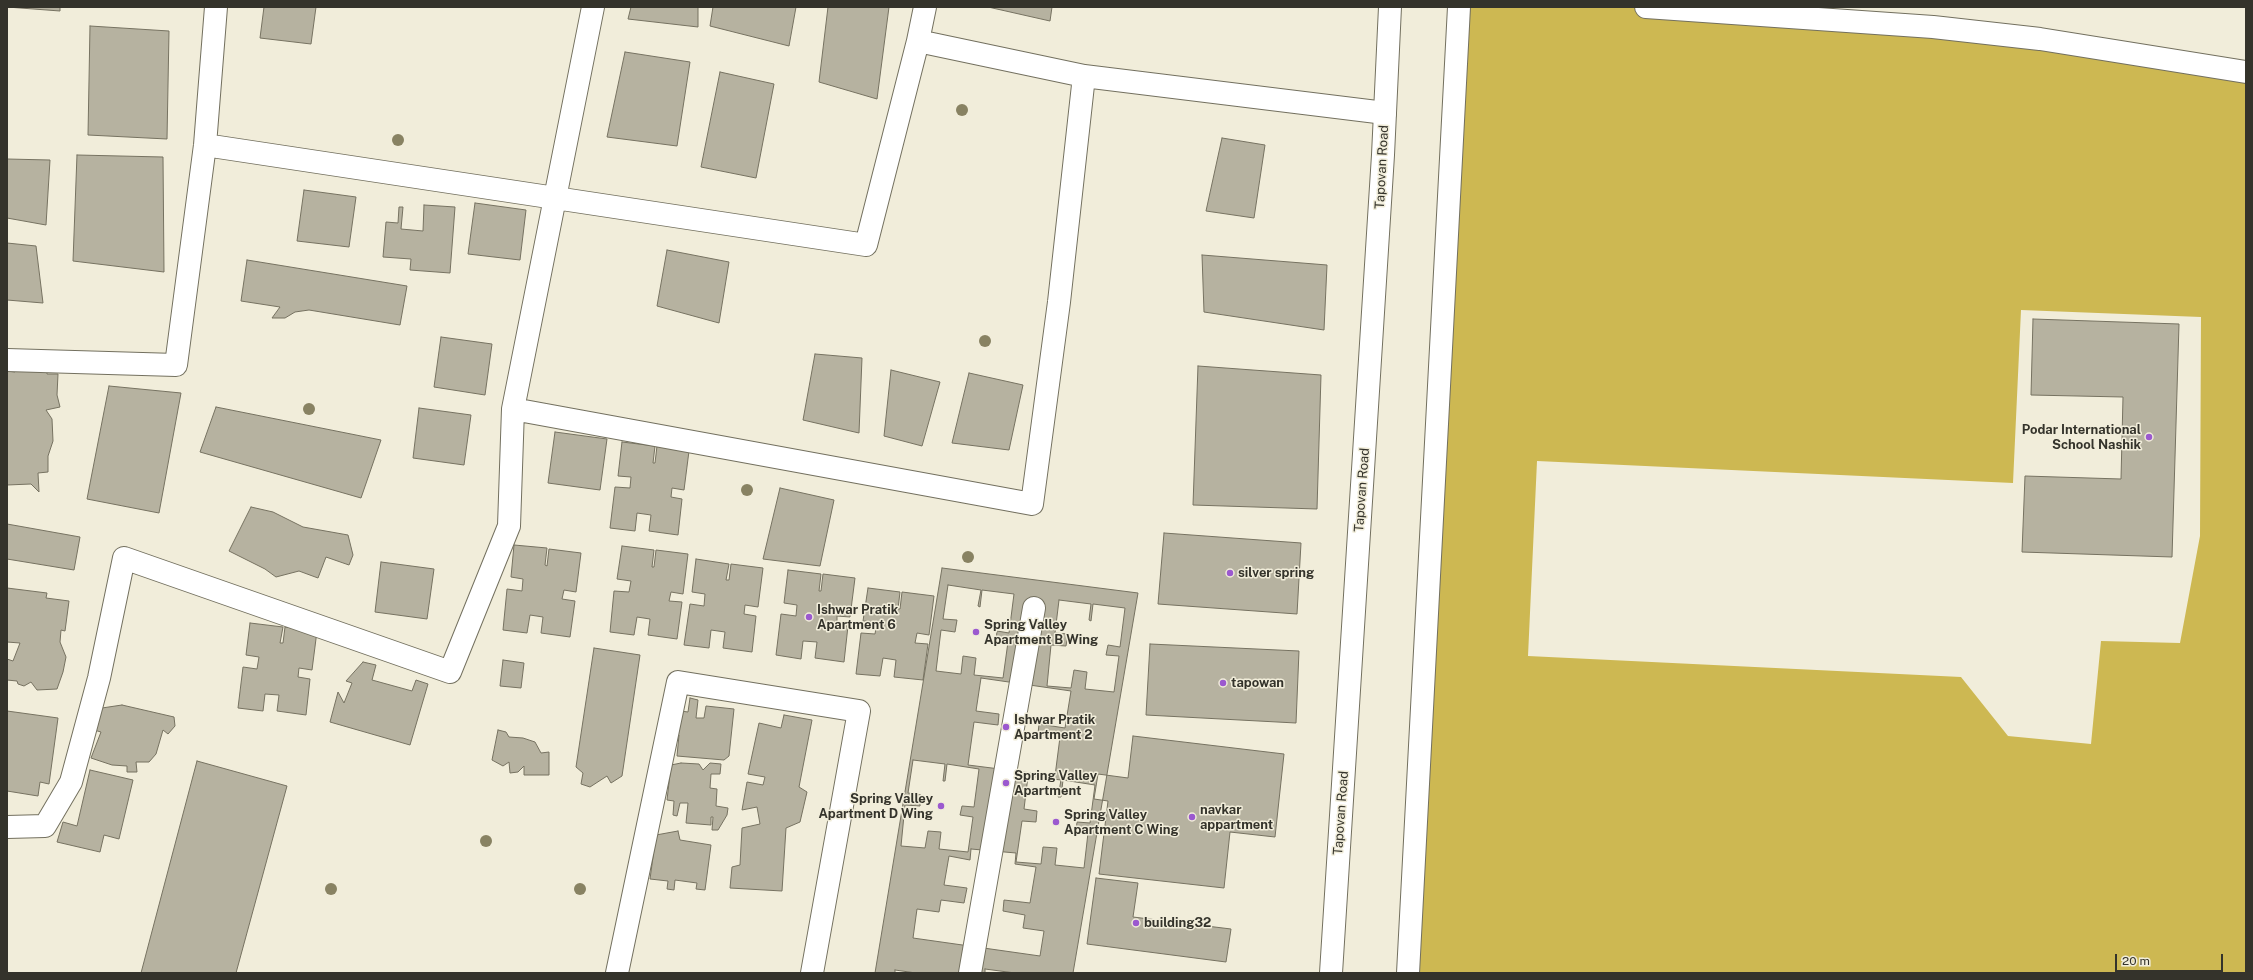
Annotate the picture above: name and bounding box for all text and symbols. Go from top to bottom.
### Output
street label: Tapovan Road [1372,125,1392,209]
place label: Podar International School Nashik [2022,422,2141,453]
marker: Podar International School Nashik [2144,432,2154,442]
street label: Tapovan Road [1351,447,1373,533]
place label: silver spring [1238,565,1314,581]
marker: silver spring [1225,568,1235,578]
place label: Ishwar Pratik Apartment 6 [817,602,898,633]
marker: Ishwar Pratik Apartment 6 [804,612,814,622]
place label: Spring Valley Apartment B Wing [984,617,1098,648]
marker: Spring Valley Apartment B Wing [971,627,981,637]
place label: tapowan [1231,675,1284,691]
marker: tapowan [1218,678,1228,688]
place label: Ishwar Pratik Apartment 2 [1014,712,1095,743]
marker: Ishwar Pratik Apartment 2 [1001,722,1011,732]
place label: Spring Valley Apartment [1014,768,1097,799]
street label: Tapovan Road [1330,770,1352,856]
marker: Spring Valley Apartment [1001,778,1011,788]
place label: Spring Valley Apartment D Wing [818,791,933,822]
marker: Spring Valley Apartment D Wing [936,801,946,811]
place label: navkar appartment [1200,802,1273,833]
place label: Spring Valley Apartment C Wing [1064,807,1179,838]
marker: navkar appartment [1187,812,1197,822]
marker: Spring Valley Apartment C Wing [1051,817,1061,827]
place label: building32 [1144,915,1211,931]
marker: building32 [1131,918,1141,928]
scale bar [2117,946,2225,972]
text: 20 m [2122,954,2150,968]

